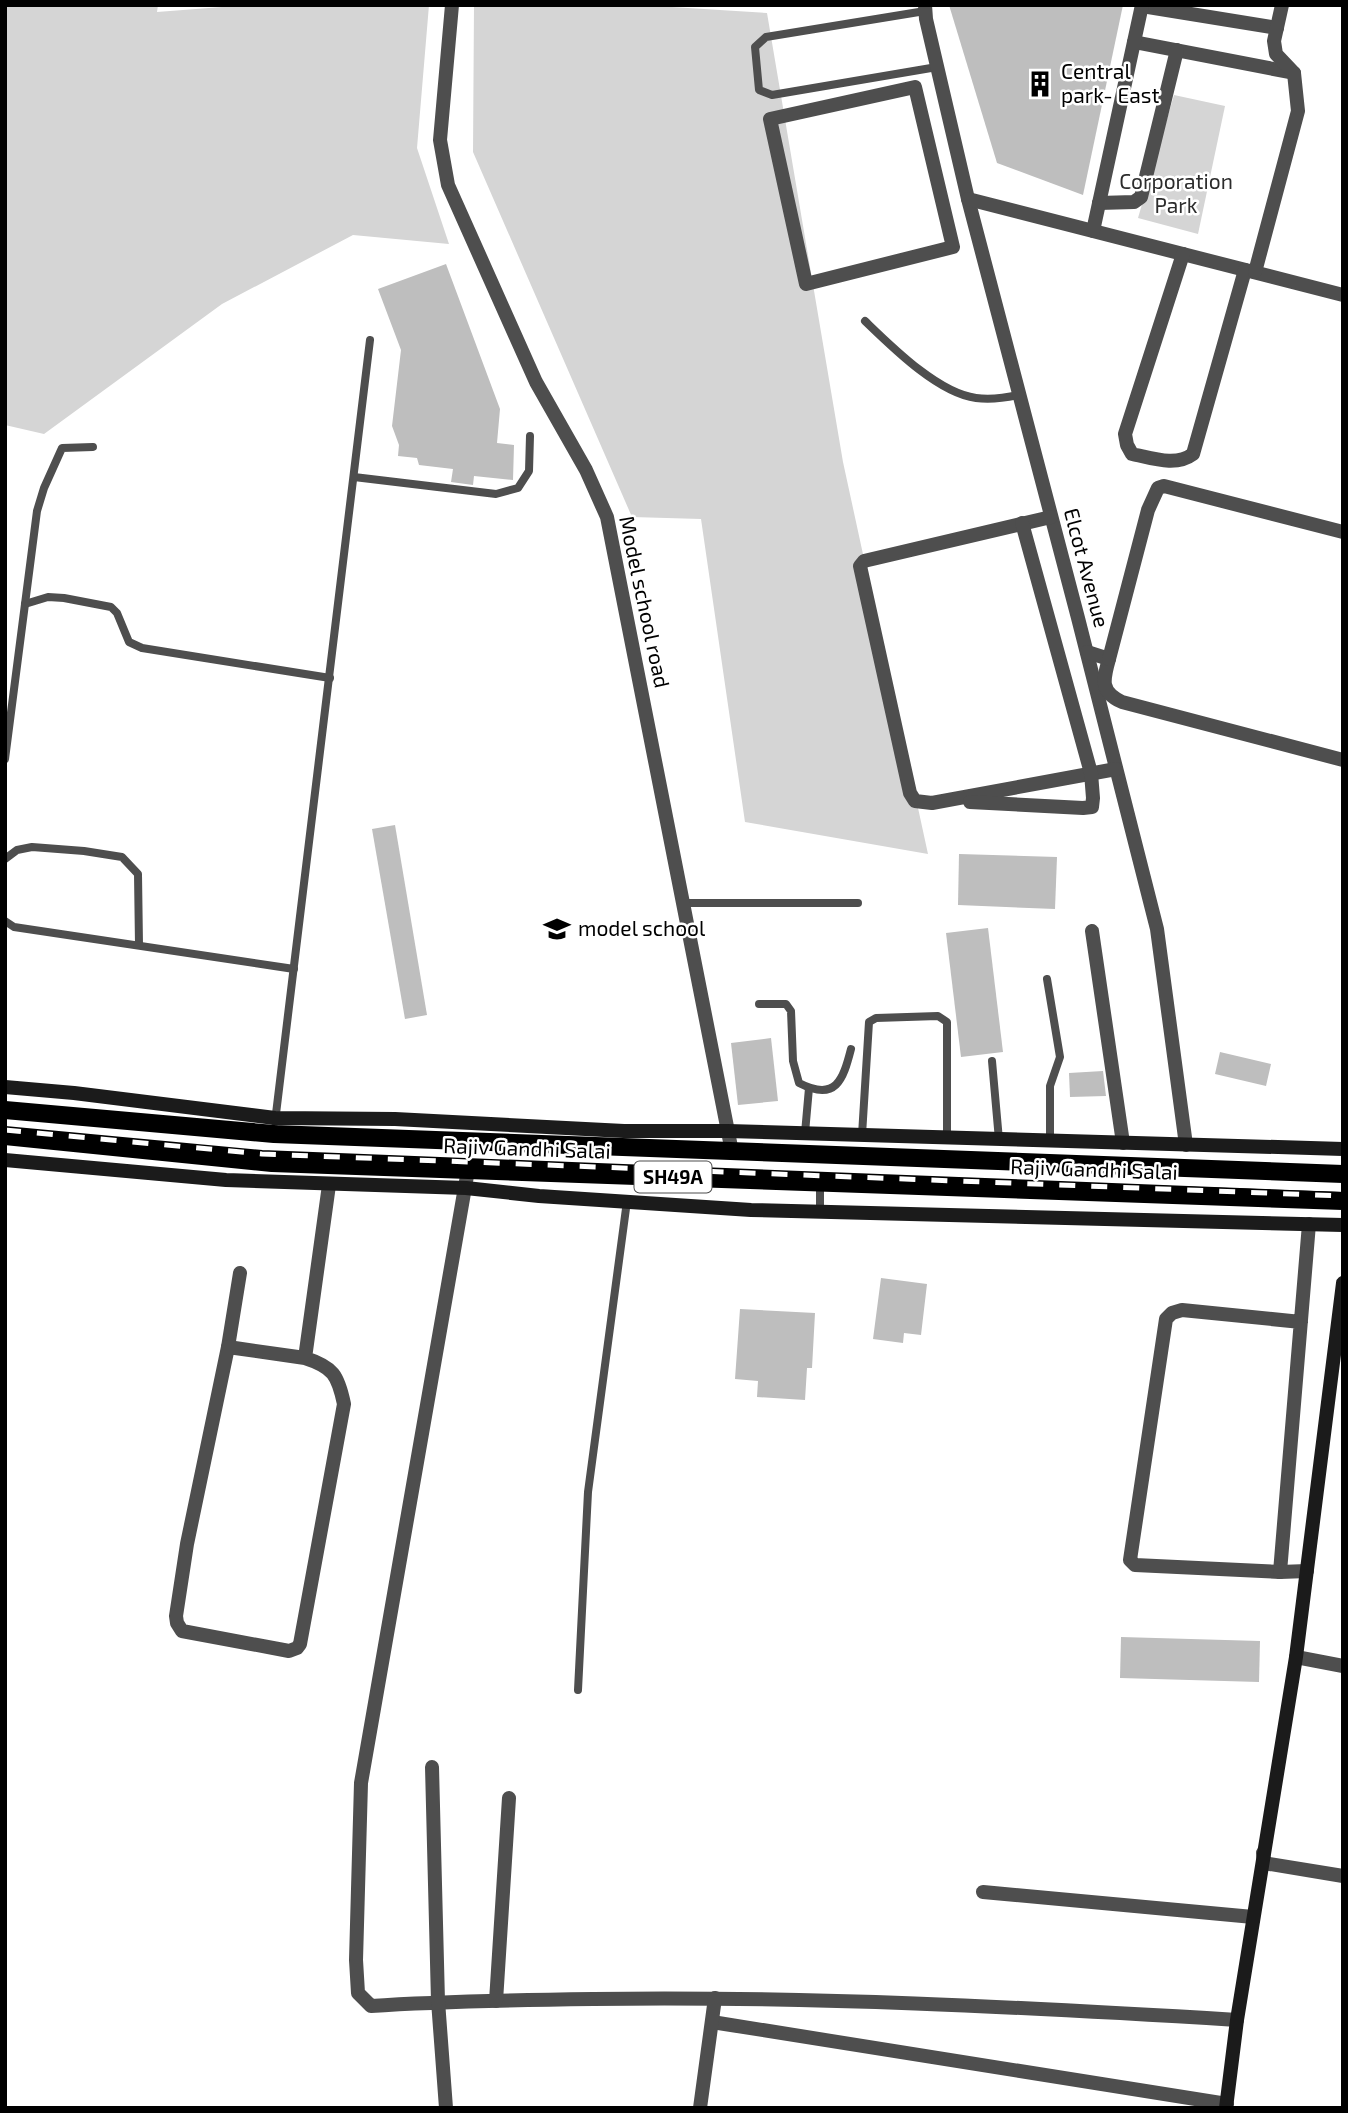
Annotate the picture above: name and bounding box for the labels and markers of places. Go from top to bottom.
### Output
place label: Central park- East [1061,58,1159,107]
building icon: Central park- East [1025,69,1055,99]
school or university icon: model school [542,914,572,944]
place label: model school [578,915,706,940]

